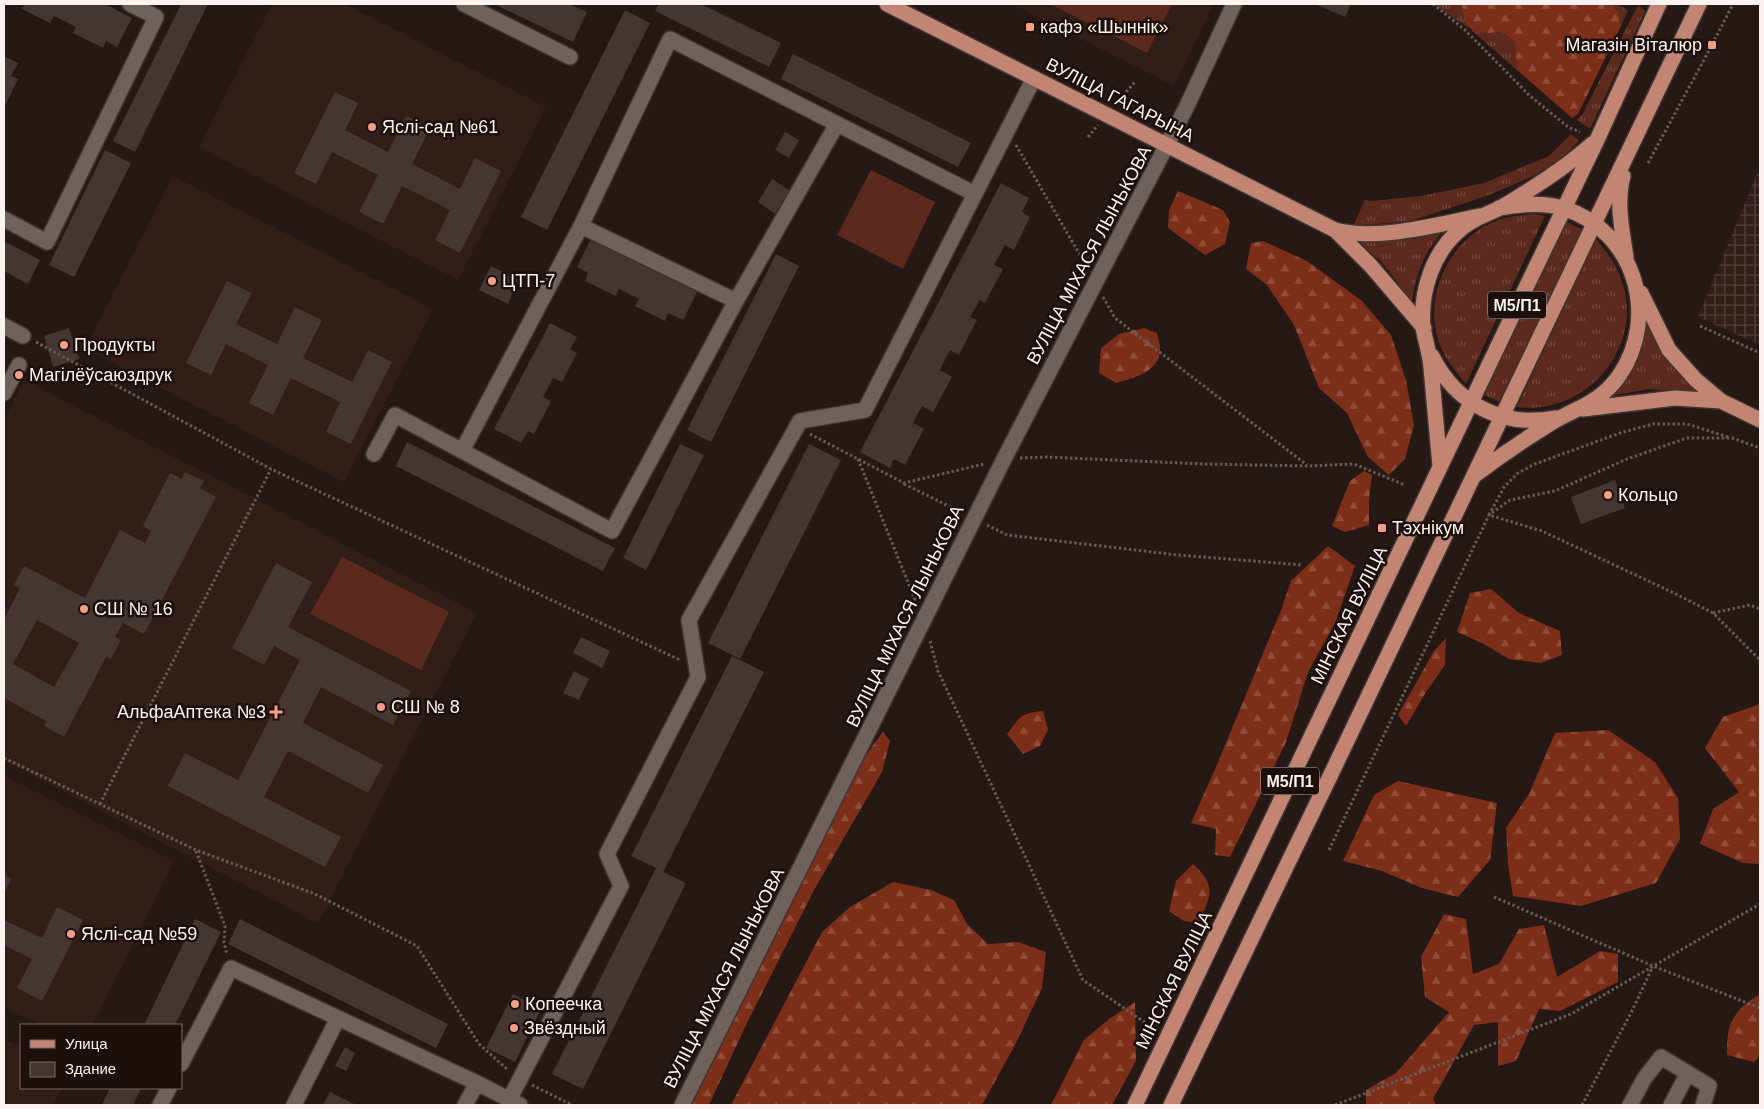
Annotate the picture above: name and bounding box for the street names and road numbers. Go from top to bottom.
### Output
street label: ВУЛІЦА ГАГАРЫНА [1043,54,1197,146]
street label: ВУЛІЦА МІХАСЯ ЛЫНЬКОВА [1023,142,1155,368]
road number: М5/П1 [1488,292,1546,318]
street label: ВУЛІЦА МІХАСЯ ЛЫНЬКОВА [842,502,968,730]
street label: МІНСКАЯ ВУЛІЦА [1307,543,1391,687]
road number: М5/П1 [1261,768,1319,794]
street label: ВУЛІЦА МІХАСЯ ЛЫНЬКОВА [660,865,788,1091]
street label: МІНСКАЯ ВУЛІЦА [1132,908,1216,1052]

